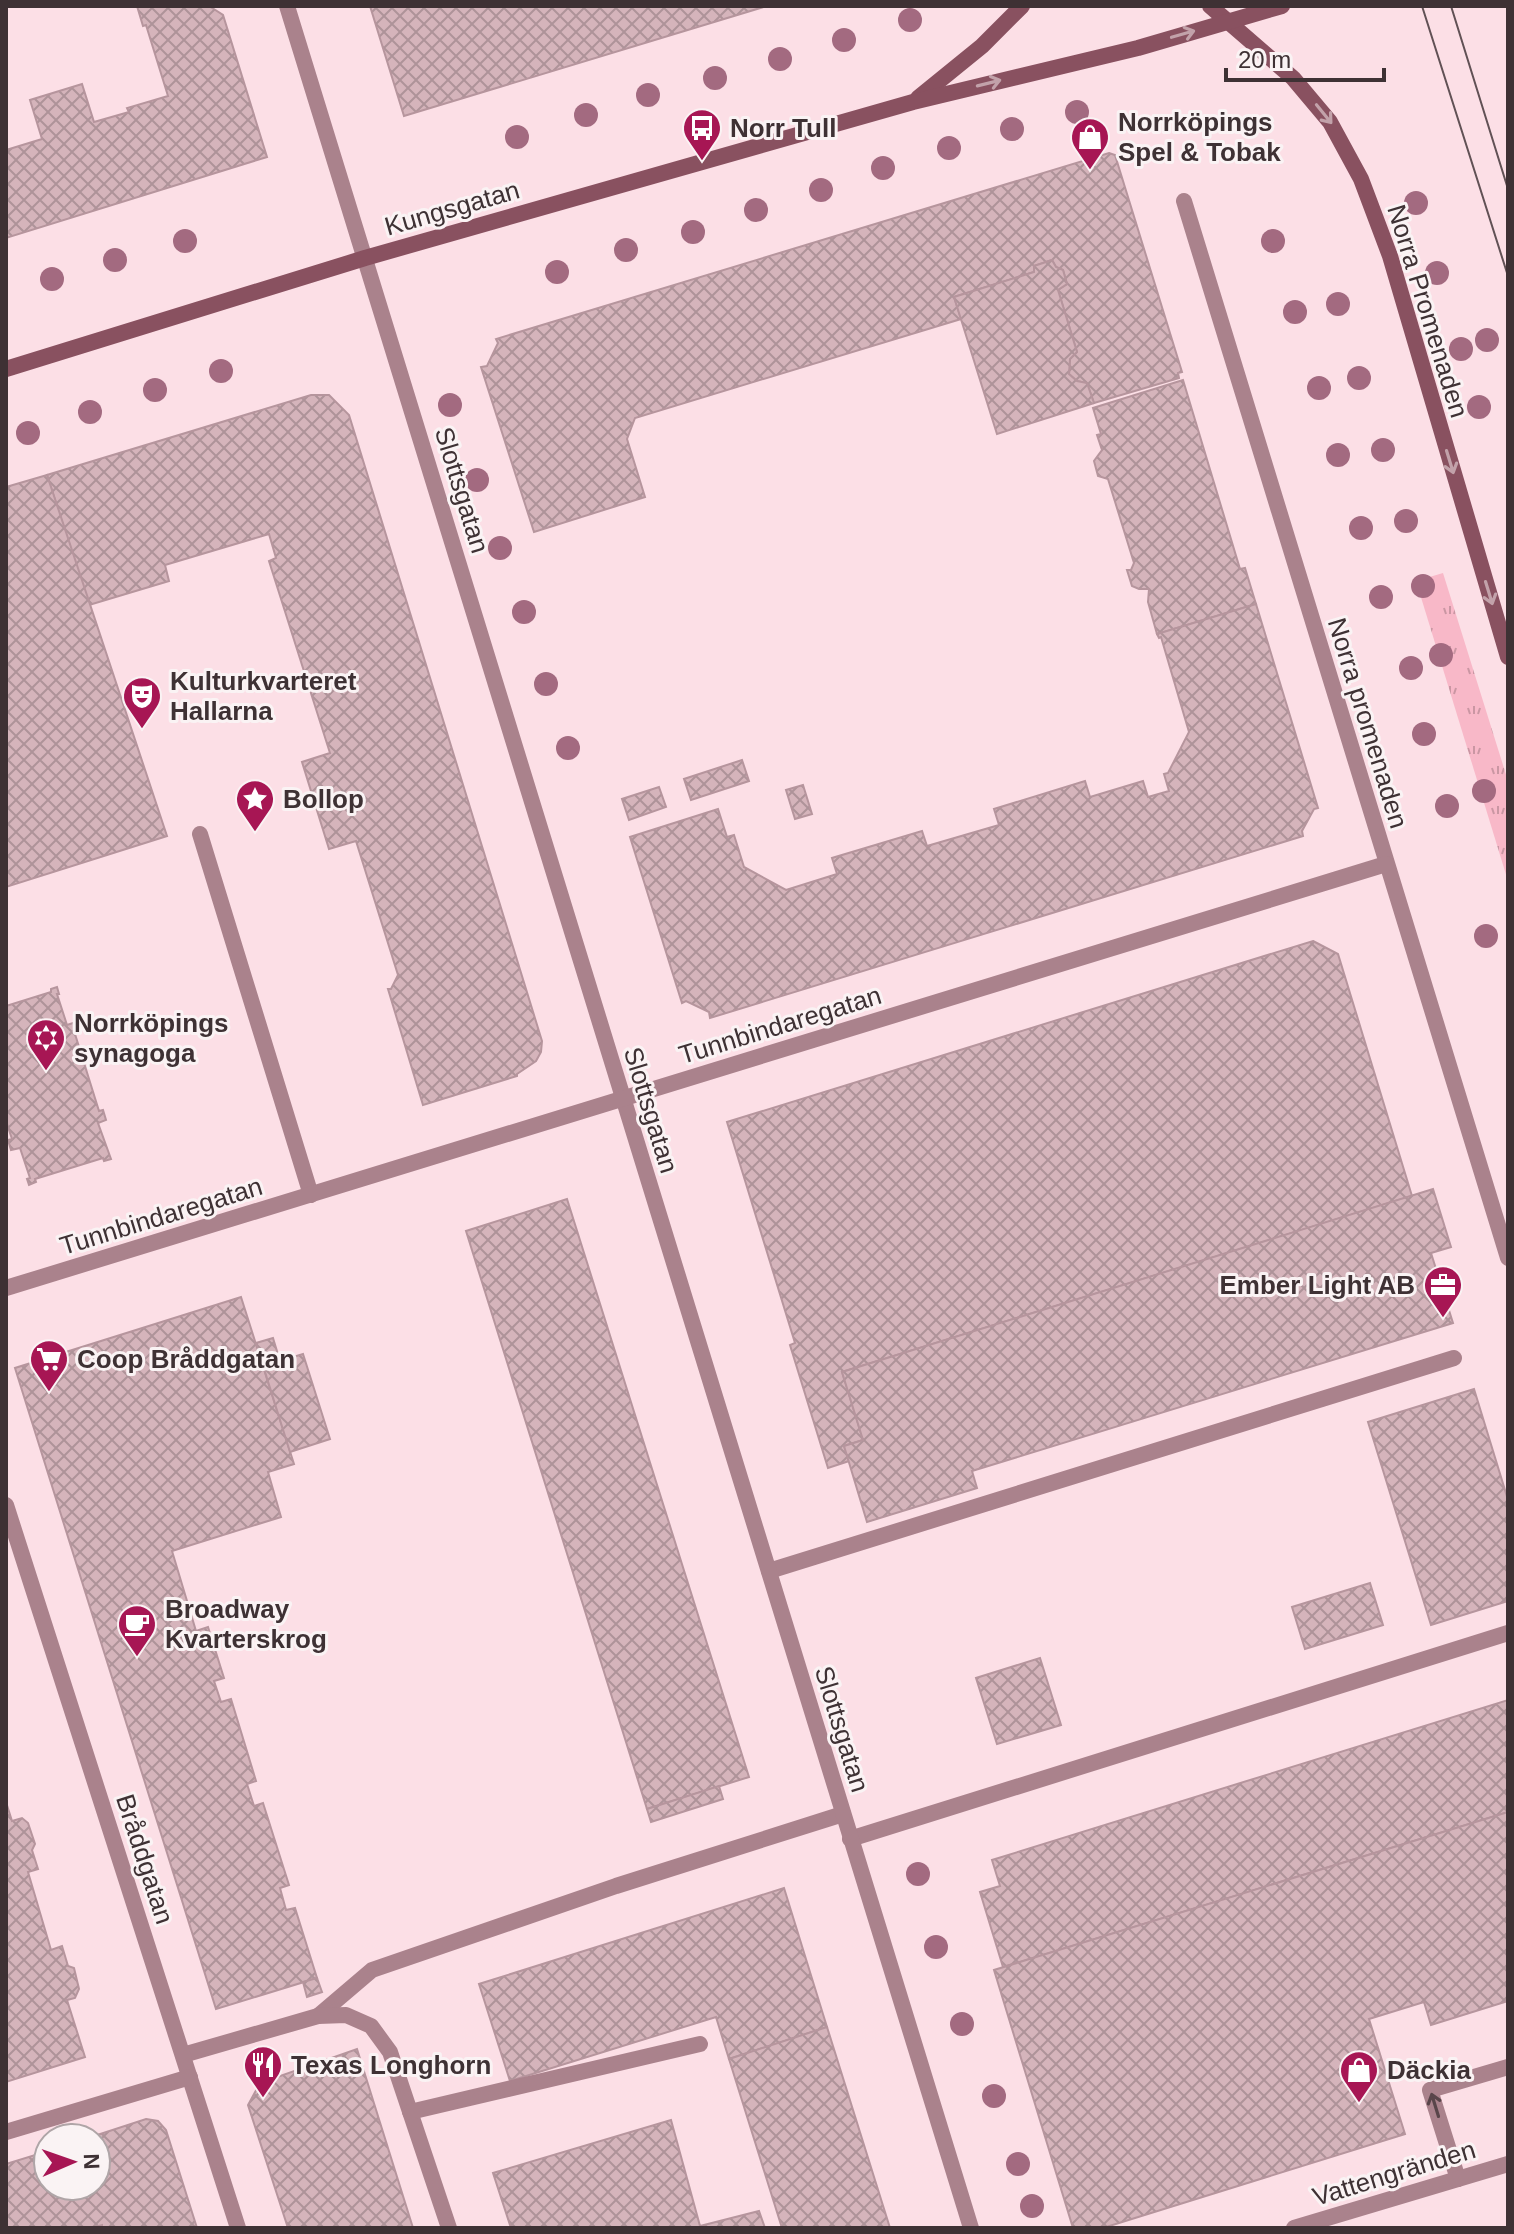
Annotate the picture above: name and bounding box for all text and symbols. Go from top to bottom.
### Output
one-way arrow [1170,26,1196,41]
scale bar [1226,32,1384,82]
text: 20 m [1238,46,1291,73]
one-way arrow [976,75,1001,90]
one-way arrow [1314,104,1332,125]
bus stop icon: Norr Tull [681,107,723,162]
place label: Norrköpings Spel & Tobak [1118,107,1281,167]
place label: Norr Tull [730,113,836,143]
shop icon: Norrköpings Spel & Tobak [1069,116,1111,171]
street label: Kungsgatan [381,174,523,242]
street label: Norra Promenaden [1381,201,1475,421]
street label: Slottsgatan [429,423,495,557]
one-way arrow [1443,449,1458,475]
one-way arrow [1482,580,1497,606]
street label: Norra promenaden [1322,614,1414,832]
place label: Kulturkvarteret Hallarna [170,666,357,726]
theatre icon: Kulturkvarteret Hallarna [121,675,163,730]
place icon: Bollop [234,778,276,833]
place label: Bollop [283,784,364,814]
street label: Tunnbindaregatan [675,980,885,1070]
place label: Norrköpings synagoga [74,1008,229,1068]
synagogue icon: Norrköpings synagoga [25,1017,67,1072]
street label: Slottsgatan [618,1043,684,1177]
street label: Tunnbindaregatan [56,1171,266,1261]
office icon: Ember Light AB [1422,1264,1464,1319]
place label: Ember Light AB [1220,1270,1415,1300]
supermarket icon: Coop Bråddgatan [28,1338,70,1393]
place label: Coop Bråddgatan [77,1344,295,1374]
place label: Broadway Kvarterskrog [165,1594,327,1654]
cafe icon: Broadway Kvarterskrog [116,1603,158,1658]
street label: Slottsgatan [809,1662,875,1796]
street label: Bråddgatan [110,1790,180,1928]
restaurant icon: Texas Longhorn [242,2044,284,2099]
shop icon: Däckia [1338,2049,1380,2104]
place label: Texas Longhorn [291,2050,491,2080]
place label: Däckia [1387,2055,1471,2085]
one-way arrow [1426,2093,1441,2118]
north arrow [32,2122,112,2202]
street label: Vattengränden [1309,2134,1479,2212]
text: N [79,2153,104,2170]

